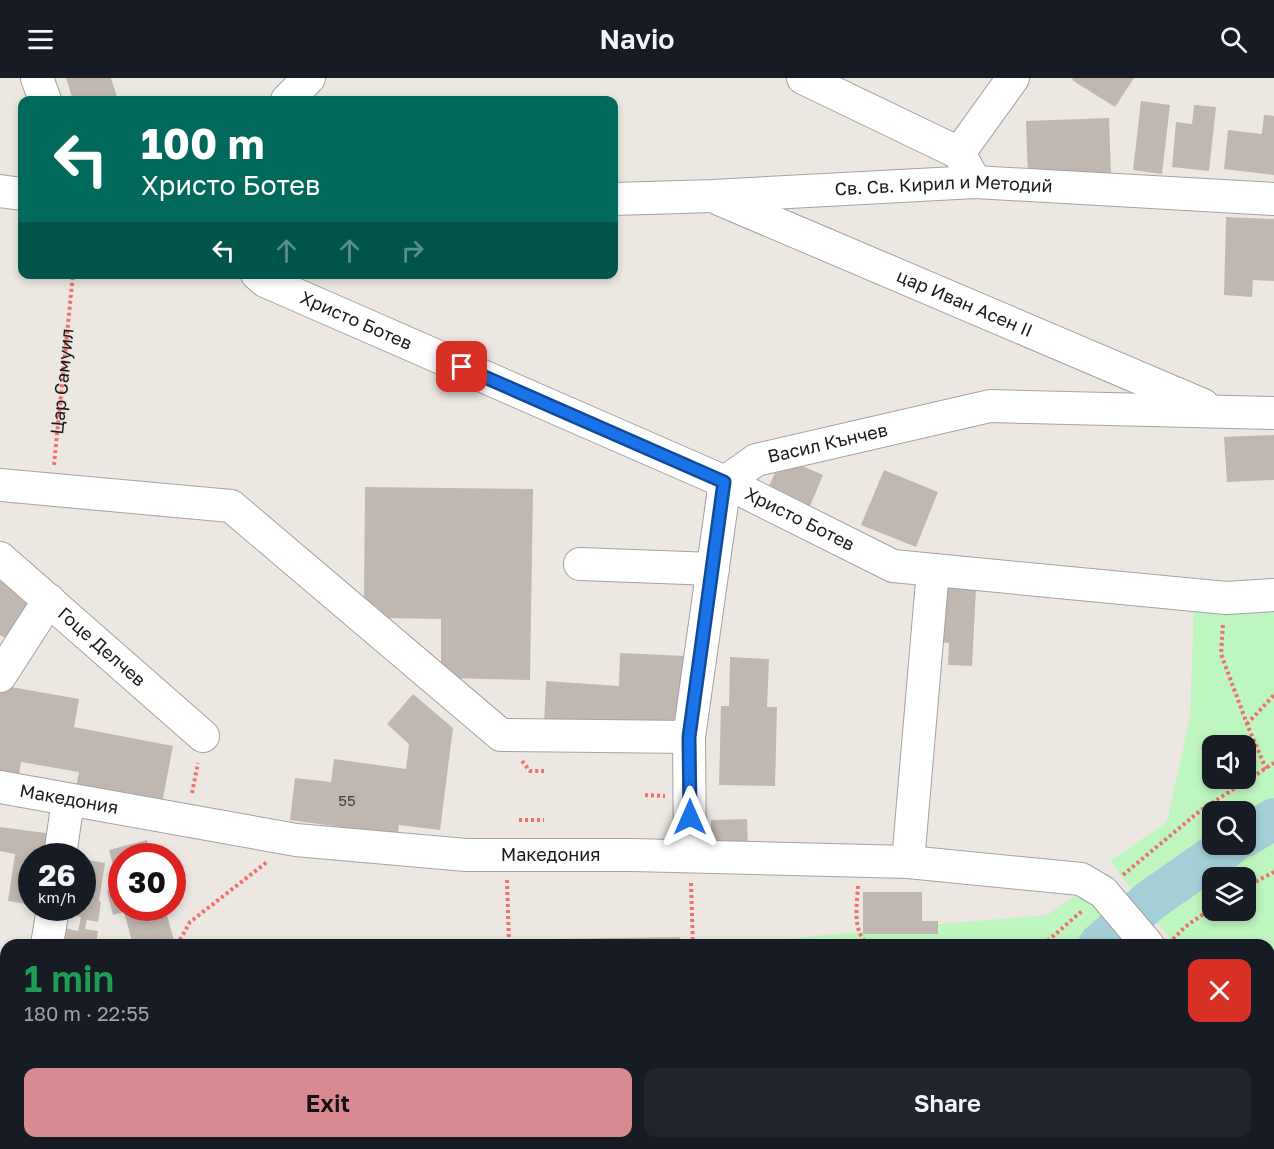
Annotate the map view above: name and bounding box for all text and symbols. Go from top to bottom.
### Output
icon: menu [24,23,57,56]
text: Navio [600,23,674,55]
icon: search [1217,23,1250,56]
text: 100 m [141,118,264,168]
icon: left [42,120,120,198]
text: Христо Ботев [141,169,320,201]
street label: Св. Св. Кирил и Методий [834,170,1053,199]
icon: left [207,234,240,267]
icon: ahead [270,234,303,267]
icon: ahead [333,234,366,267]
icon: right [396,234,429,267]
street label: цар Иван Асен II [894,264,1036,341]
street label: Христо Ботев [297,286,416,354]
street label: Цар Самуил [45,327,78,435]
pin [436,341,487,392]
icon: arrive [445,350,478,383]
street label: Васил Кънчев [765,418,889,467]
street label: Христо Ботев [742,482,858,555]
street label: Гоце Делчев [54,602,151,691]
map controls [1202,735,1256,921]
button: sound [1202,735,1256,789]
street label: Македония [18,779,120,818]
position arrow [658,785,722,849]
house number: 55 [338,791,356,809]
button: search [1202,801,1256,855]
speed limit sign: 30 [108,843,186,921]
street label: Македония [501,843,601,865]
text: 26 [38,857,76,893]
button: layers [1202,867,1256,921]
text: km/h [38,888,76,906]
text: 1 min [24,957,114,1000]
button: close [1188,959,1251,1022]
text: 180 m · 22:55 [24,1001,149,1025]
button: Exit [24,1068,632,1137]
button: Share [644,1068,1251,1137]

